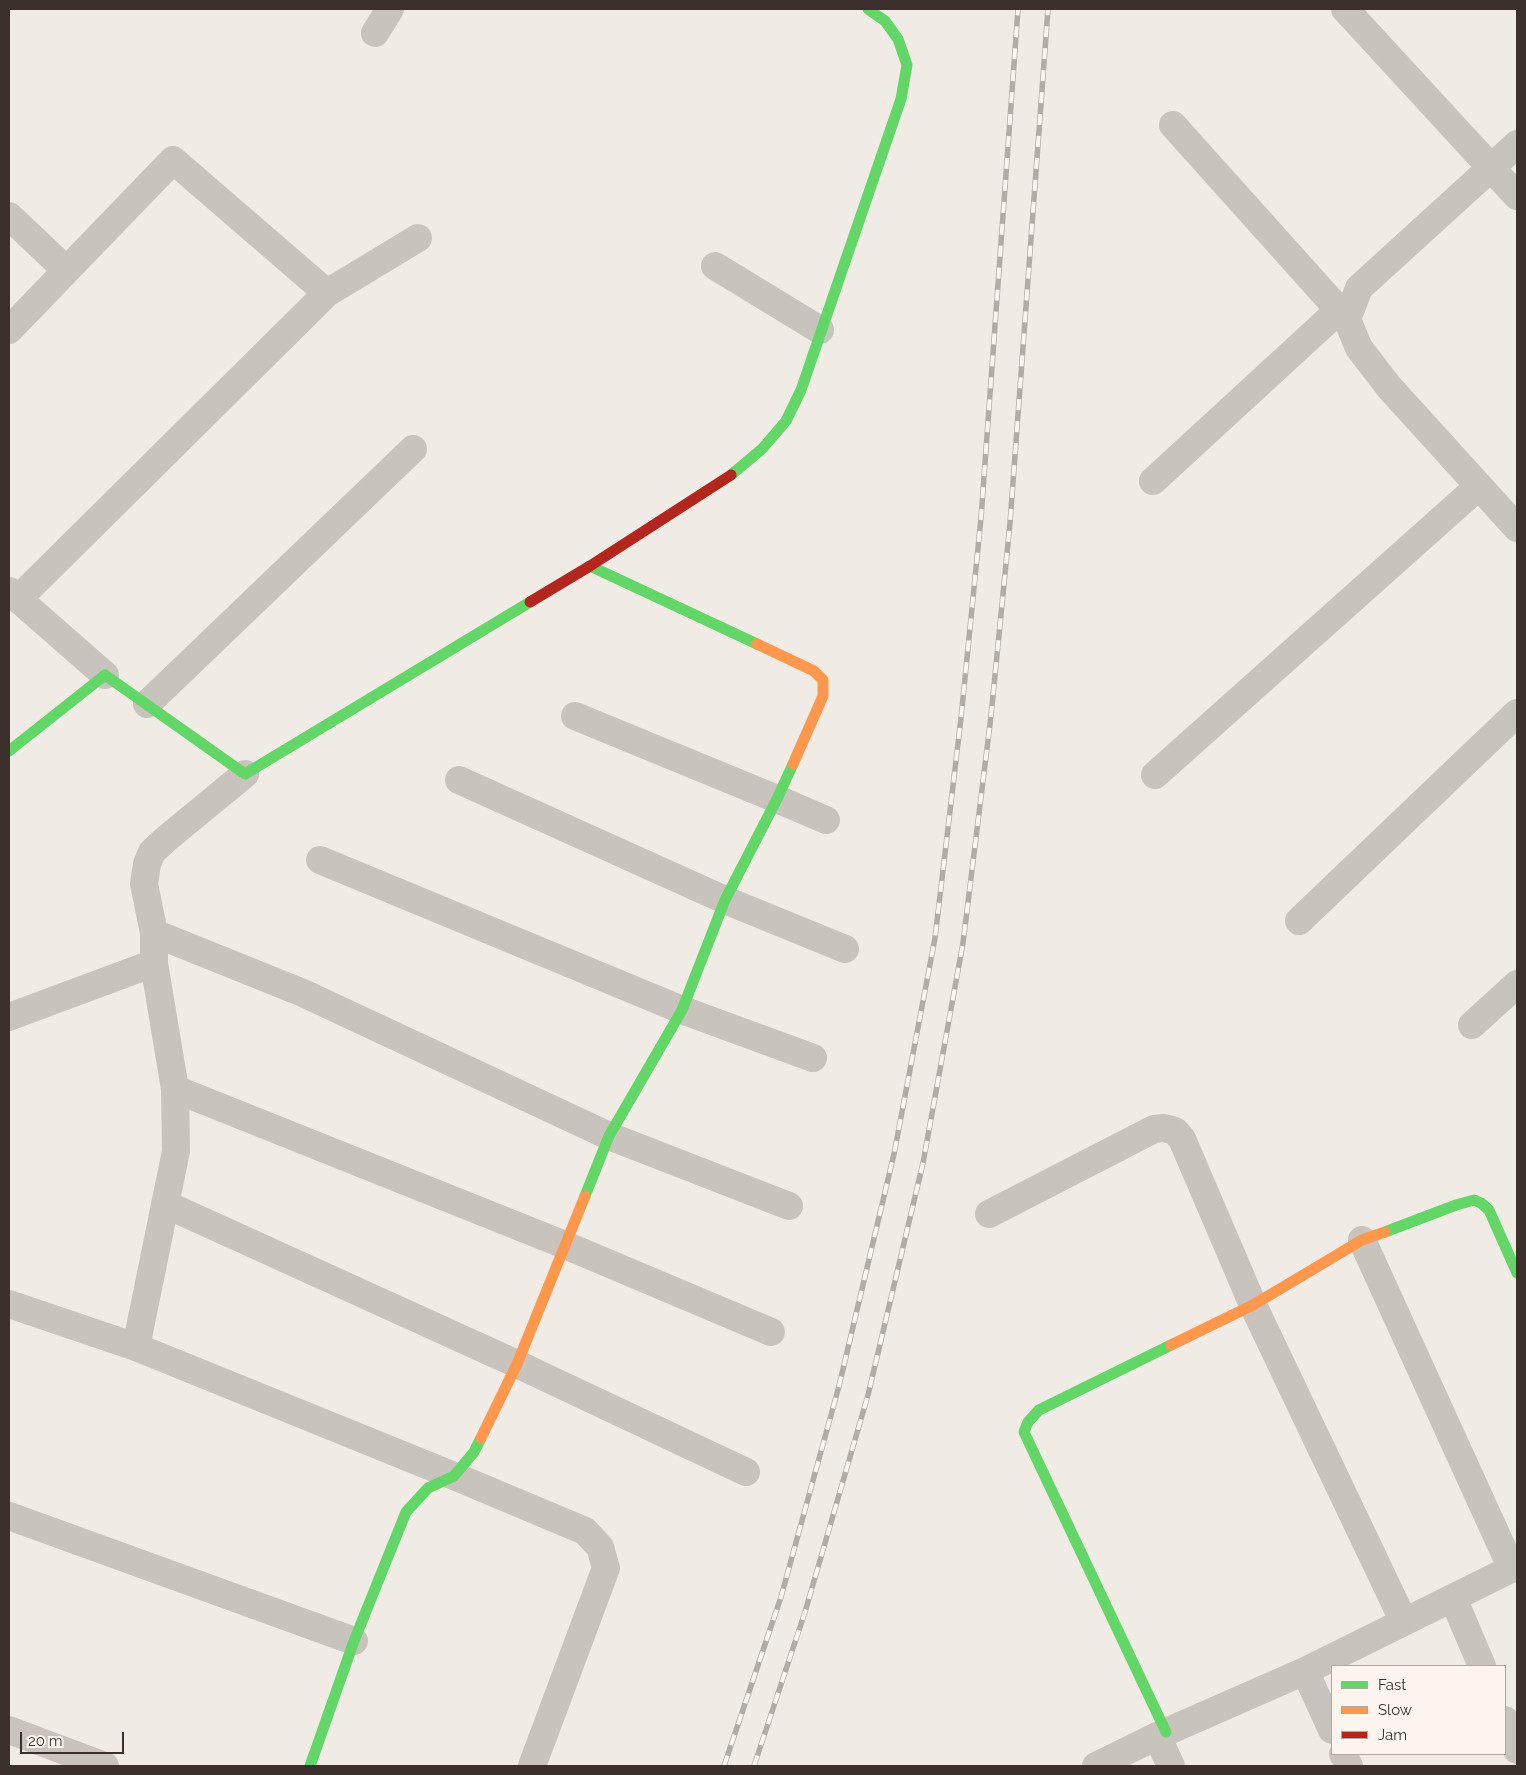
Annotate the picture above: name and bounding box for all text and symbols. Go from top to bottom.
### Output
legend [1331,1665,1506,1755]
text: Fast [1378,1676,1406,1694]
text: Slow [1378,1701,1412,1719]
scale bar [22,1722,126,1754]
text: Jam [1378,1726,1407,1744]
text: 20 m [28,1732,63,1750]

